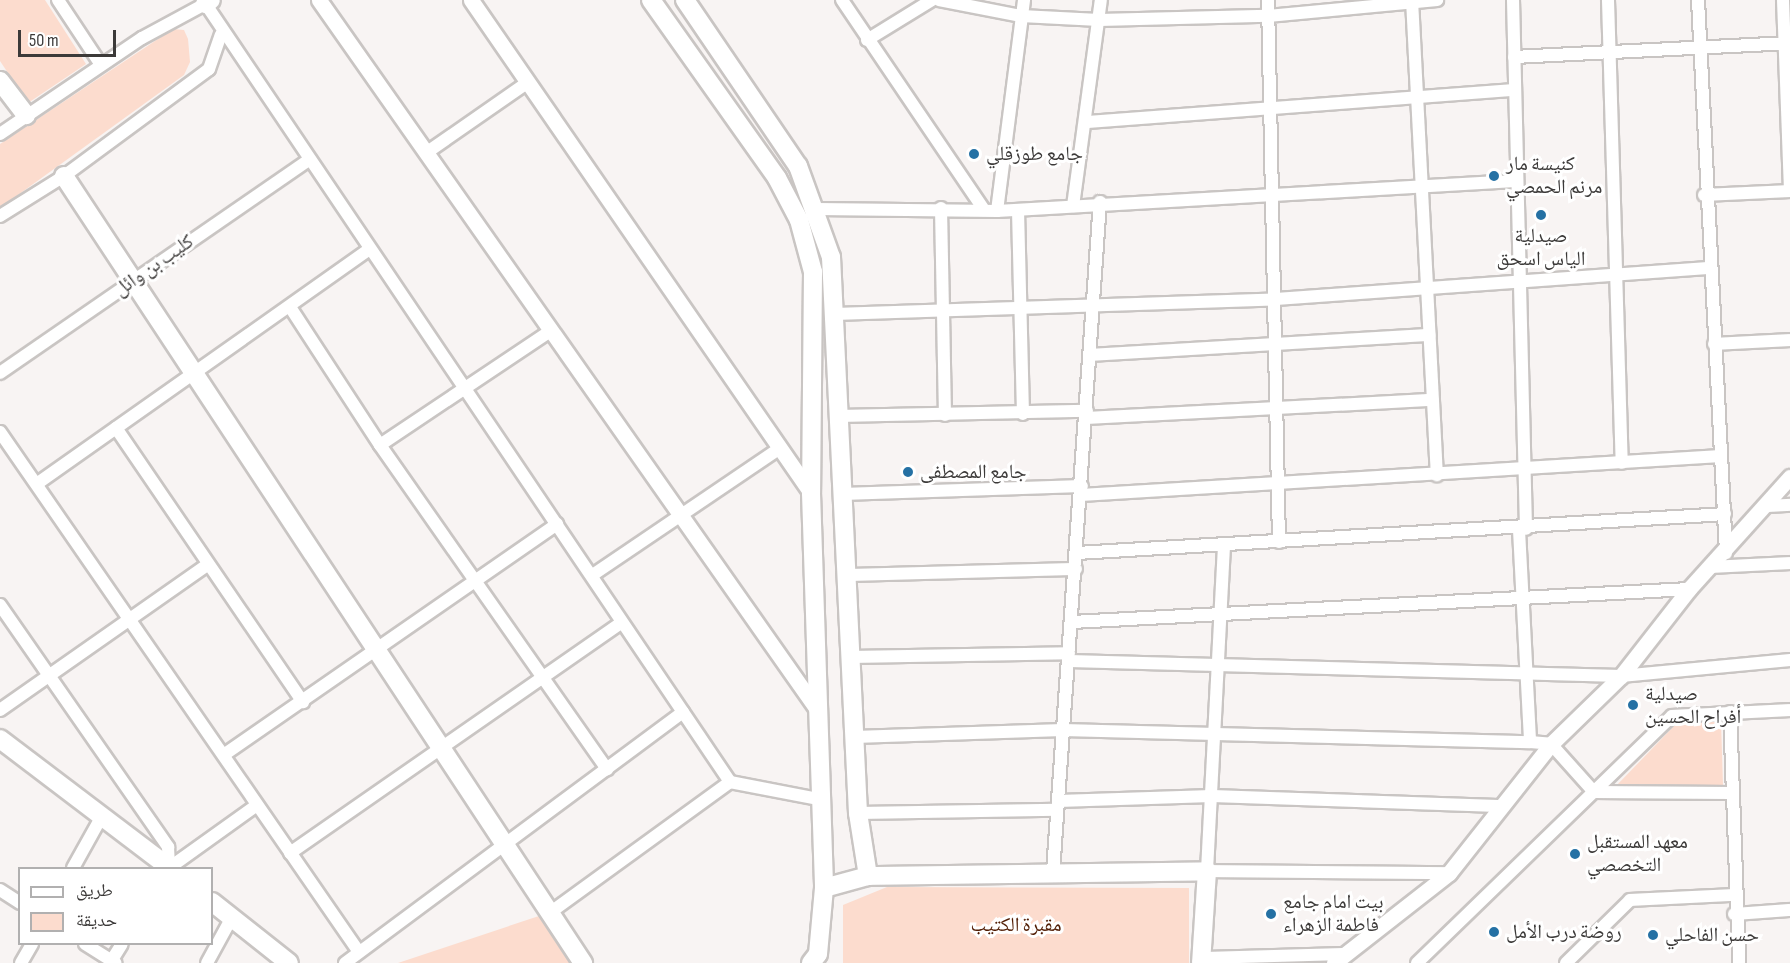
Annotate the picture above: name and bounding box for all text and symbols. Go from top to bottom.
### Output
scale bar [21,18,118,56]
text: 50 m [29,30,59,51]
place label: جامع طوزقلي [986,142,1083,166]
marker: جامع طوزقلي [967,147,981,161]
place label: كنيسة مار مرنم الحمصي [1506,152,1602,199]
marker: كنيسة مار مرنم الحمصي [1487,169,1501,183]
marker: صيدلية الياس اسحق [1534,208,1548,222]
place label: صيدلية الياس اسحق [1497,225,1585,272]
street label: كليب بن وائل [110,230,198,302]
place label: جامع المصطفى [920,460,1026,484]
marker: جامع المصطفى [901,465,915,479]
place label: صيدلية أفراح الحسين [1645,682,1741,729]
marker: صيدلية أفراح الحسين [1626,698,1640,712]
place label: معهد المستقبل التخصصي [1587,831,1688,878]
marker: معهد المستقبل التخصصي [1568,847,1582,861]
legend [18,867,213,945]
text: طريق [76,880,113,901]
place label: بيت امام جامع فاطمة الزهراء [1283,891,1384,938]
marker: بيت امام جامع فاطمة الزهراء [1264,907,1278,921]
text: حديقة [76,910,117,931]
park label: مقبرة الكتيب [970,913,1062,937]
place label: روضة درب الأمل [1506,920,1622,944]
place label: حسن الفاحلي [1665,923,1759,947]
marker: روضة درب الأمل [1487,925,1501,939]
marker: حسن الفاحلي [1646,928,1660,942]

